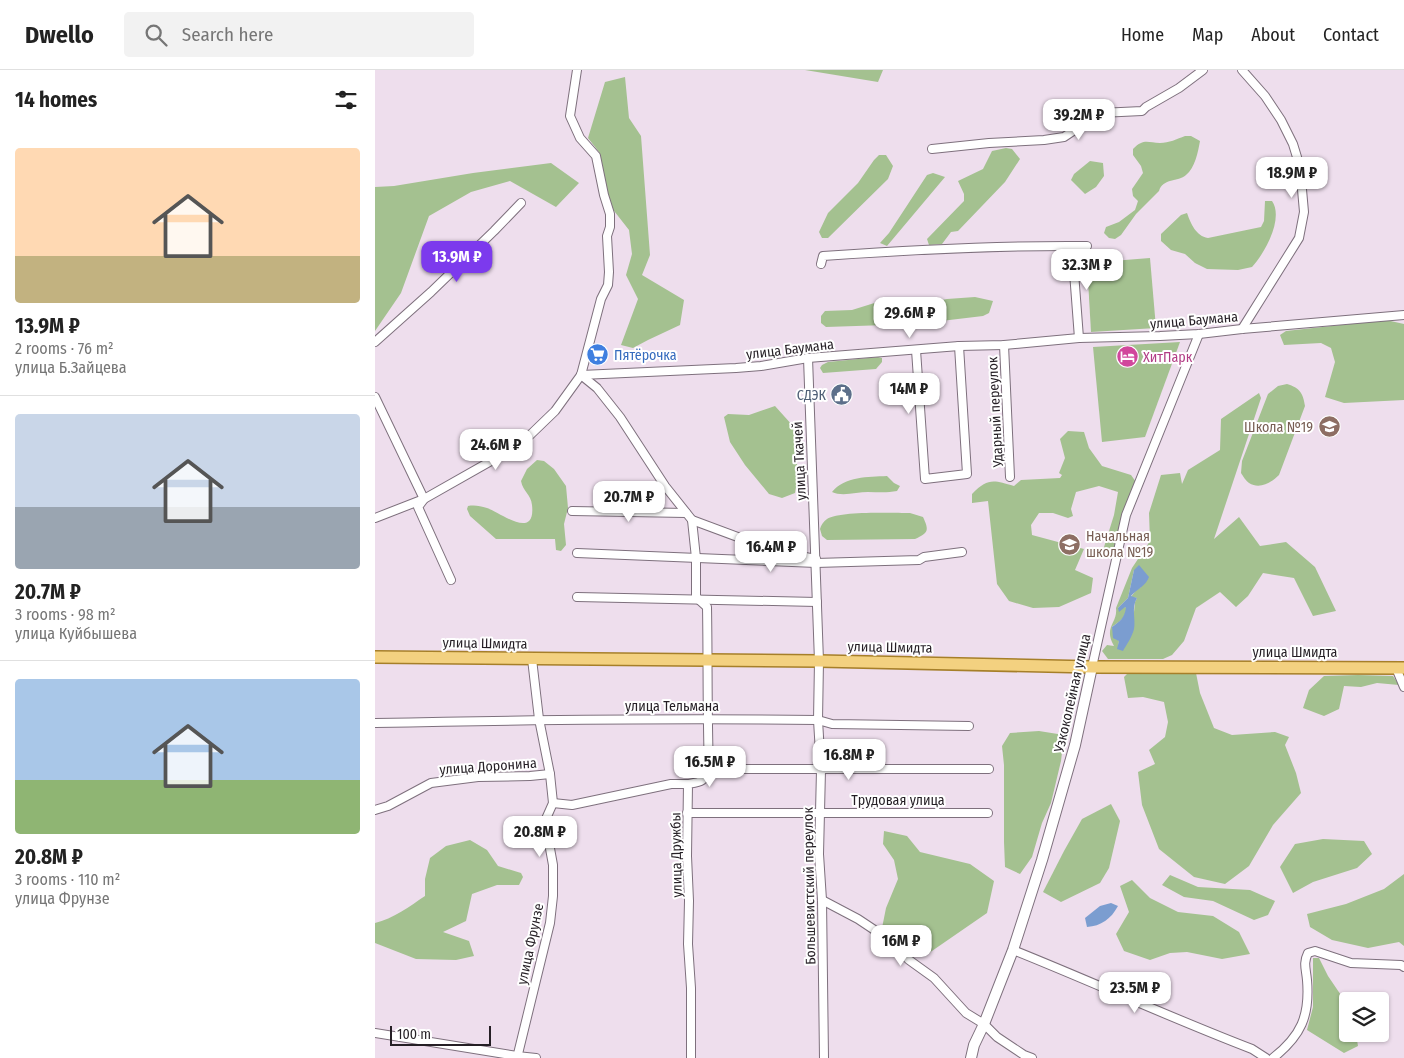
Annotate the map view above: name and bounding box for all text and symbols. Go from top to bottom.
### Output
search box [124,12,474,57]
text: Dwello [25,21,94,49]
icon: search [142,21,170,49]
text: Search here [182,23,273,46]
text: Home [1121,24,1164,46]
text: Map [1192,24,1223,46]
text: About [1251,24,1295,46]
text: Contact [1323,24,1379,46]
icon: filters [332,86,360,114]
text: 14 homes [15,87,97,113]
pin: 39.2M ₽ [1033,98,1125,141]
text: 39.2M ₽ [1054,105,1104,124]
pin: 18.9M ₽ [1246,156,1338,199]
text: 18.9M ₽ [1267,163,1317,182]
icon: home [143,181,233,271]
pin: 13.9M ₽ [411,240,503,283]
text: 13.9M ₽ [432,247,482,266]
pin: 32.3M ₽ [1041,248,1133,291]
text: 32.3M ₽ [1062,255,1112,274]
pin: 29.6M ₽ [864,296,956,339]
text: 29.6M ₽ [885,303,935,322]
street label: улица Баумана [1149,308,1239,333]
text: 13.9M ₽ [15,313,80,339]
street label: улица Баумана [745,336,835,363]
text: 2 rooms · 76 m² [15,339,114,358]
supermarket icon: Пятёрочка [586,343,610,367]
hotel icon: ХитПарк [1115,345,1139,369]
place label: Пятёрочка [614,347,677,364]
place label: ХитПарк [1143,349,1193,366]
street label: Ударный переулок [984,356,1007,469]
text: улица Б.Зайцева [15,358,127,377]
pin: 14M ₽ [874,372,944,415]
text: 14M ₽ [890,379,928,398]
public building icon: СДЭК [830,383,854,407]
place label: СДЭК [797,387,827,404]
school or university icon: Школа №19 [1317,415,1341,439]
place label: Школа №19 [1244,419,1313,436]
street label: улица Ткачей [789,421,810,501]
pin: 24.6M ₽ [450,428,542,471]
text: 24.6M ₽ [471,435,521,454]
icon: home [143,446,233,536]
pin: 20.7M ₽ [583,480,675,523]
text: 20.7M ₽ [604,487,654,506]
place label: Начальная школа №19 [1086,528,1154,561]
pin: 16.4M ₽ [725,530,817,573]
school or university icon: Начальная школа №19 [1058,532,1082,556]
text: 16.4M ₽ [746,537,796,556]
text: 20.7M ₽ [15,579,81,605]
text: 3 rooms · 98 m² [15,605,116,624]
text: улица Куйбышева [15,624,137,643]
street label: Узкоколейная улица [1050,632,1094,755]
street label: улица Шмидта [442,634,528,653]
street label: улица Шмидта [847,638,933,657]
street label: улица Шмидта [1253,644,1338,661]
street label: улица Тельмана [625,698,719,715]
icon: home [143,711,233,801]
pin: 16.8M ₽ [803,738,895,781]
text: 16.8M ₽ [824,745,874,764]
pin: 16.5M ₽ [664,746,756,788]
text: 16.5M ₽ [685,752,735,771]
street label: улица Доронина [439,755,537,778]
street label: Трудовая улица [851,792,945,809]
street label: Большевистский переулок [800,807,819,965]
street label: улица Дружбы [667,812,686,898]
pin: 20.8M ₽ [494,816,586,858]
text: 20.8M ₽ [514,822,566,841]
text: 20.8M ₽ [15,844,83,870]
text: 3 rooms · 110 m² [15,870,120,889]
text: улица Фрунзе [15,889,110,908]
street label: улица Фрунзе [514,902,547,986]
pin: 16M ₽ [866,924,936,967]
text: 16M ₽ [882,931,920,950]
pin: 23.5M ₽ [1089,972,1181,1014]
text: 23.5M ₽ [1110,978,1160,997]
map controls [1339,992,1389,1042]
button: layers [1339,992,1389,1042]
scale bar [390,1023,491,1046]
text: 100 m [397,1026,431,1043]

